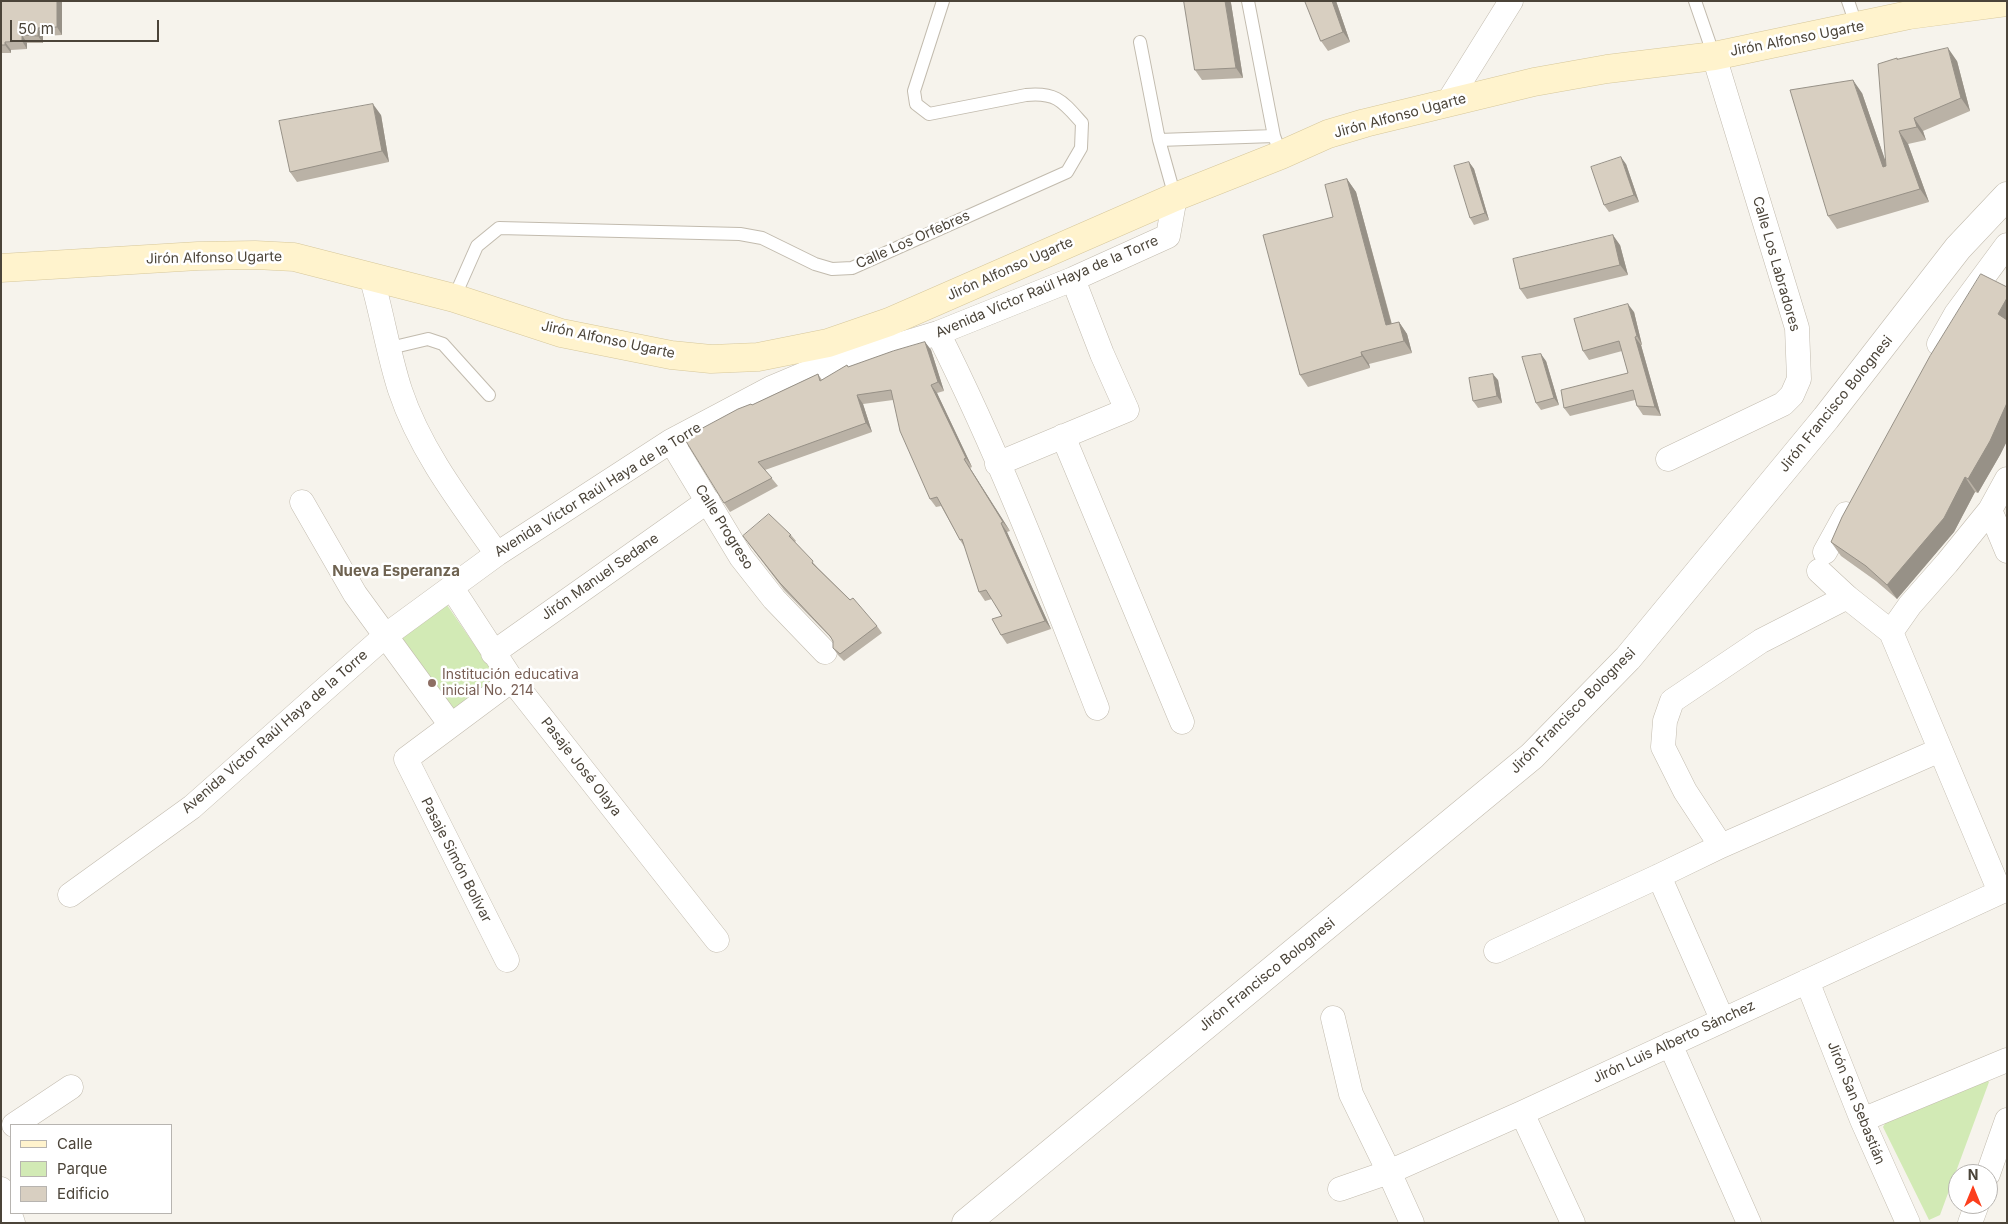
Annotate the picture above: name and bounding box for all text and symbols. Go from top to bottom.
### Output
scale bar [12,10,161,42]
street label: Jirón Alfonso Ugarte [1729,18,1865,60]
text: 50 m [18,19,54,38]
street label: Jirón Alfonso Ugarte [1332,90,1468,142]
street label: Calle Los Labradores [1749,195,1803,333]
street label: Calle Los Orfebres [853,207,973,273]
street label: Avenida Víctor Raúl Haya de la Torre [933,232,1161,342]
street label: Jirón Alfonso Ugarte [944,234,1076,304]
street label: Jirón Alfonso Ugarte [146,248,282,268]
street label: Jirón Alfonso Ugarte [540,318,676,362]
street label: Jirón Francisco Bolognesi [1776,332,1896,476]
street label: Avenida Víctor Raúl Haya de la Torre [492,419,704,561]
street label: Calle Progreso [691,481,757,573]
street label: Jirón Manuel Sedane [538,530,662,624]
district label: Nueva Esperanza [332,562,460,580]
street label: Jirón Francisco Bolognesi [1507,645,1639,777]
street label: Avenida Víctor Raúl Haya de la Torre [179,647,371,817]
place label: Institución educativa inicial No. 214 [442,667,579,700]
marker: Institución educativa inicial No. 214 [426,677,438,689]
street label: Pasaje José Olaya [537,714,625,820]
street label: Pasaje Simón Bolívar [417,795,495,925]
street label: Jirón Francisco Bolognesi [1195,915,1339,1035]
street label: Jirón Luis Alberto Sánchez [1590,997,1758,1087]
street label: Jirón San Sebastián [1824,1039,1888,1167]
legend [10,1124,172,1214]
text: Calle [57,1134,92,1153]
text: Parque [57,1159,107,1178]
north arrow [1948,1164,1998,1214]
text: N [1968,1166,1978,1183]
text: Edificio [57,1184,109,1203]

